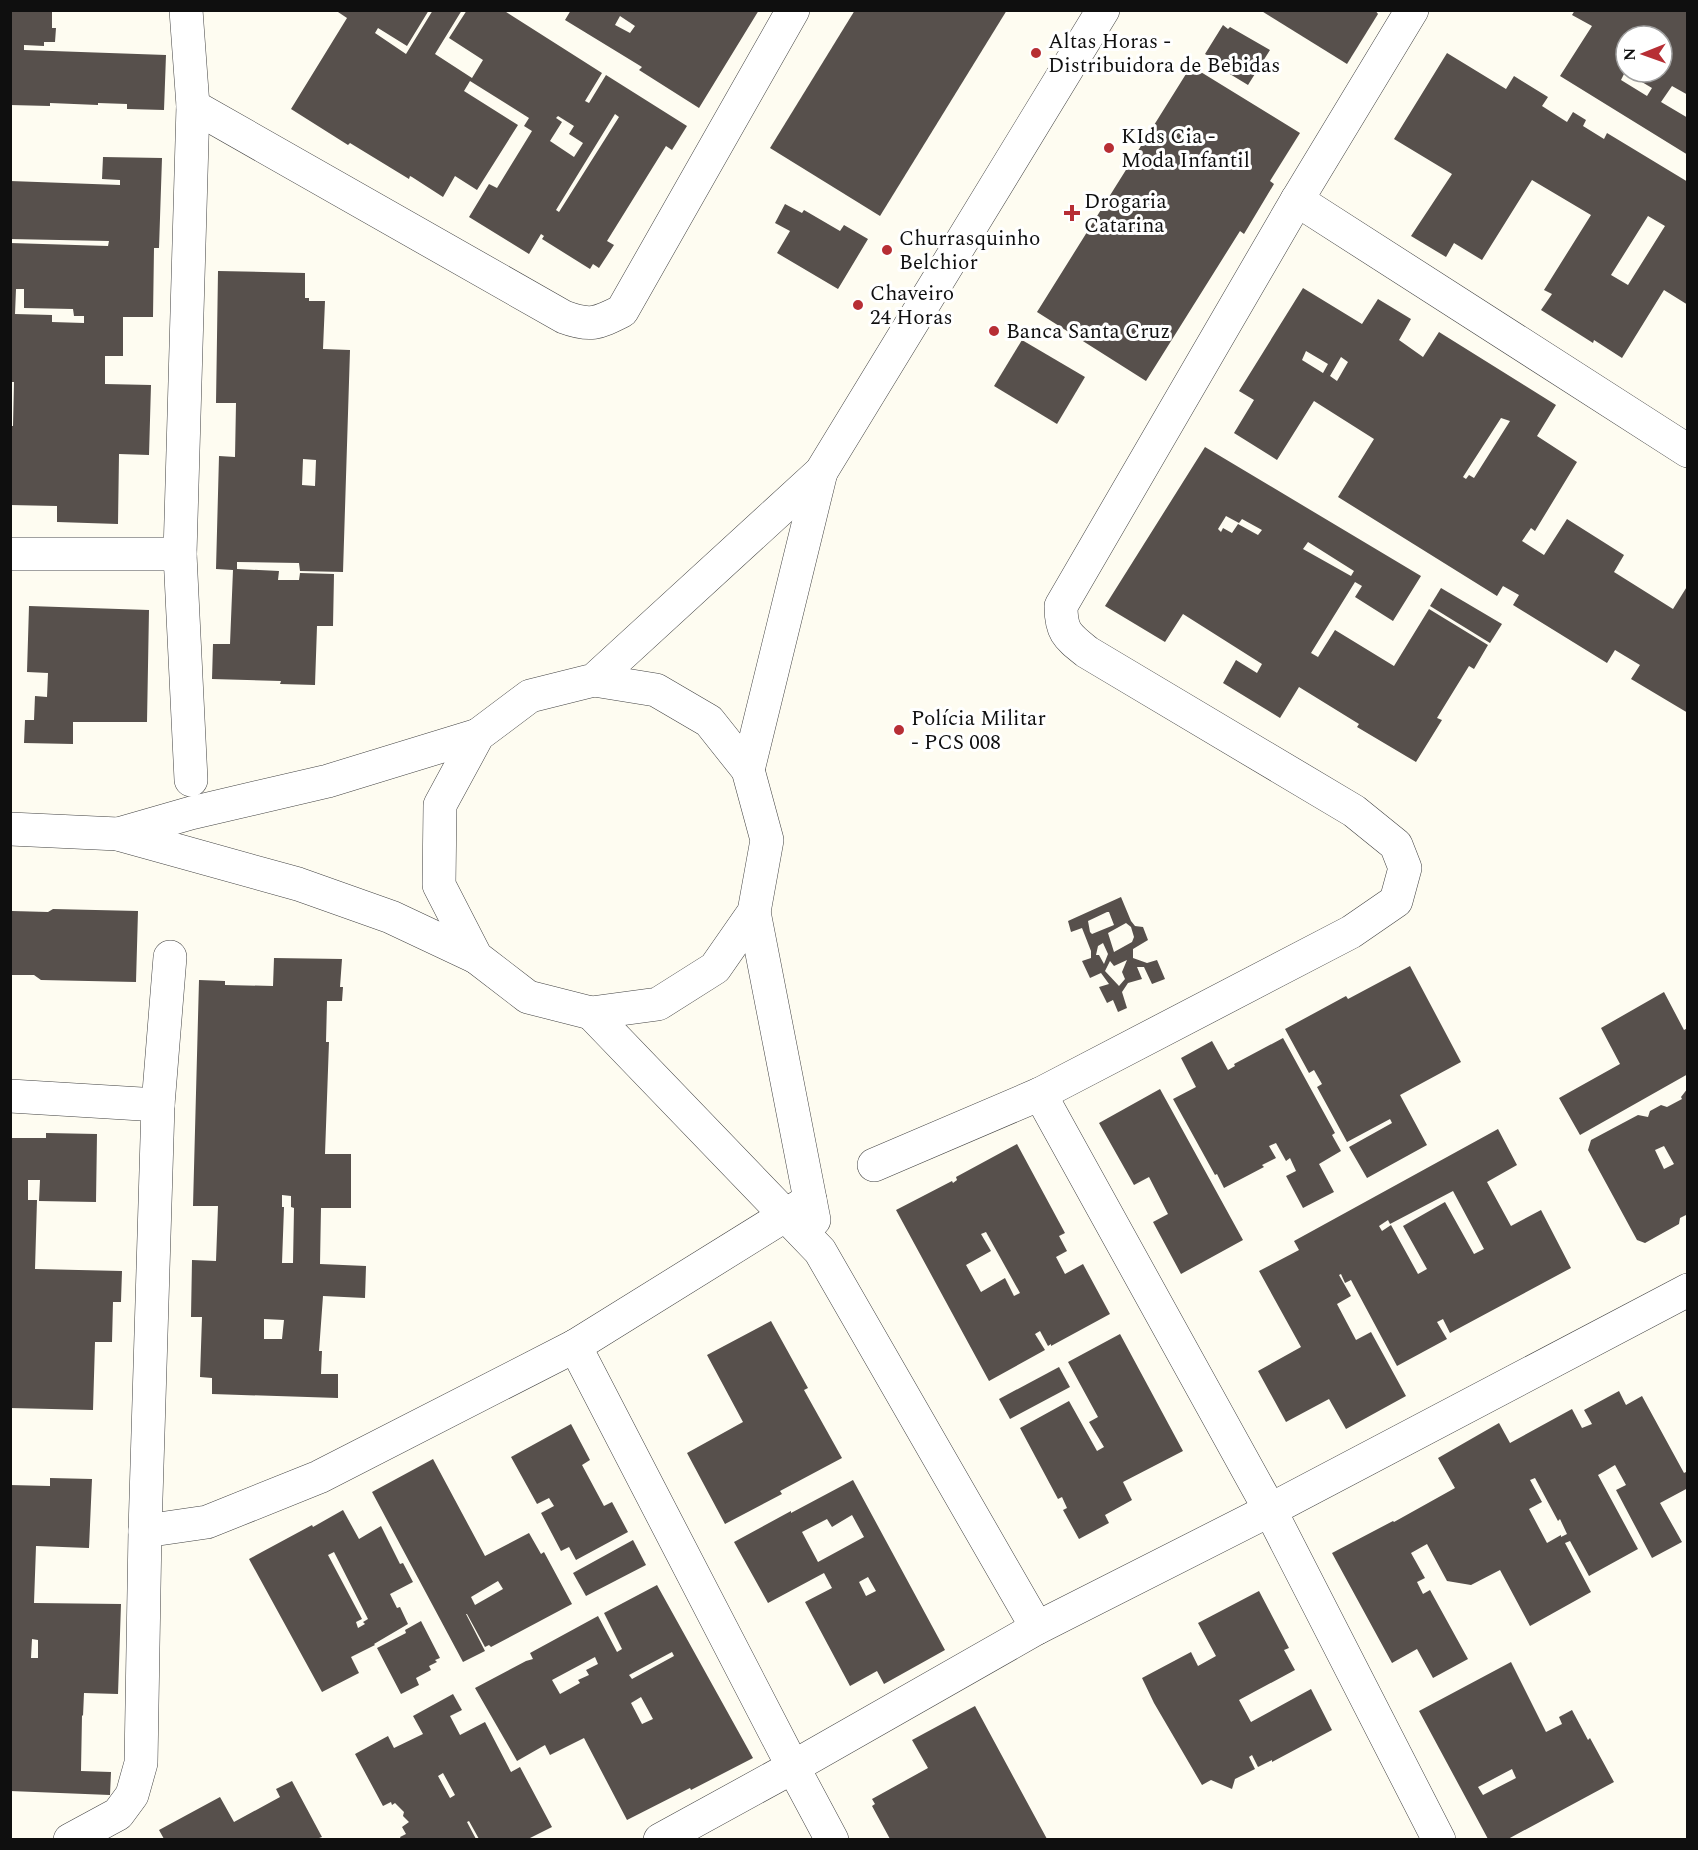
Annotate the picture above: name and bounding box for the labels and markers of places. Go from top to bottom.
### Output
place label: Altas Horas - Distribuidora de Bebidas [1048,26,1280,82]
marker: Altas Horas - Distribuidora de Bebidas [1029,46,1043,60]
place label: KIds Cia - Moda Infantil [1121,121,1250,177]
marker: KIds Cia - Moda Infantil [1102,141,1116,155]
place label: Drogaria Catarina [1084,186,1167,242]
marker: Drogaria Catarina [1065,206,1079,220]
place label: Churrasquinho Belchior [899,223,1040,279]
marker: Churrasquinho Belchior [880,243,894,257]
place label: Chaveiro 24 Horas [870,278,954,334]
marker: Chaveiro 24 Horas [851,298,865,312]
place label: Banca Santa Cruz [1006,316,1170,348]
marker: Banca Santa Cruz [987,324,1001,338]
place label: Polícia Militar - PCS 008 [911,703,1046,759]
marker: Polícia Militar - PCS 008 [892,723,906,737]

